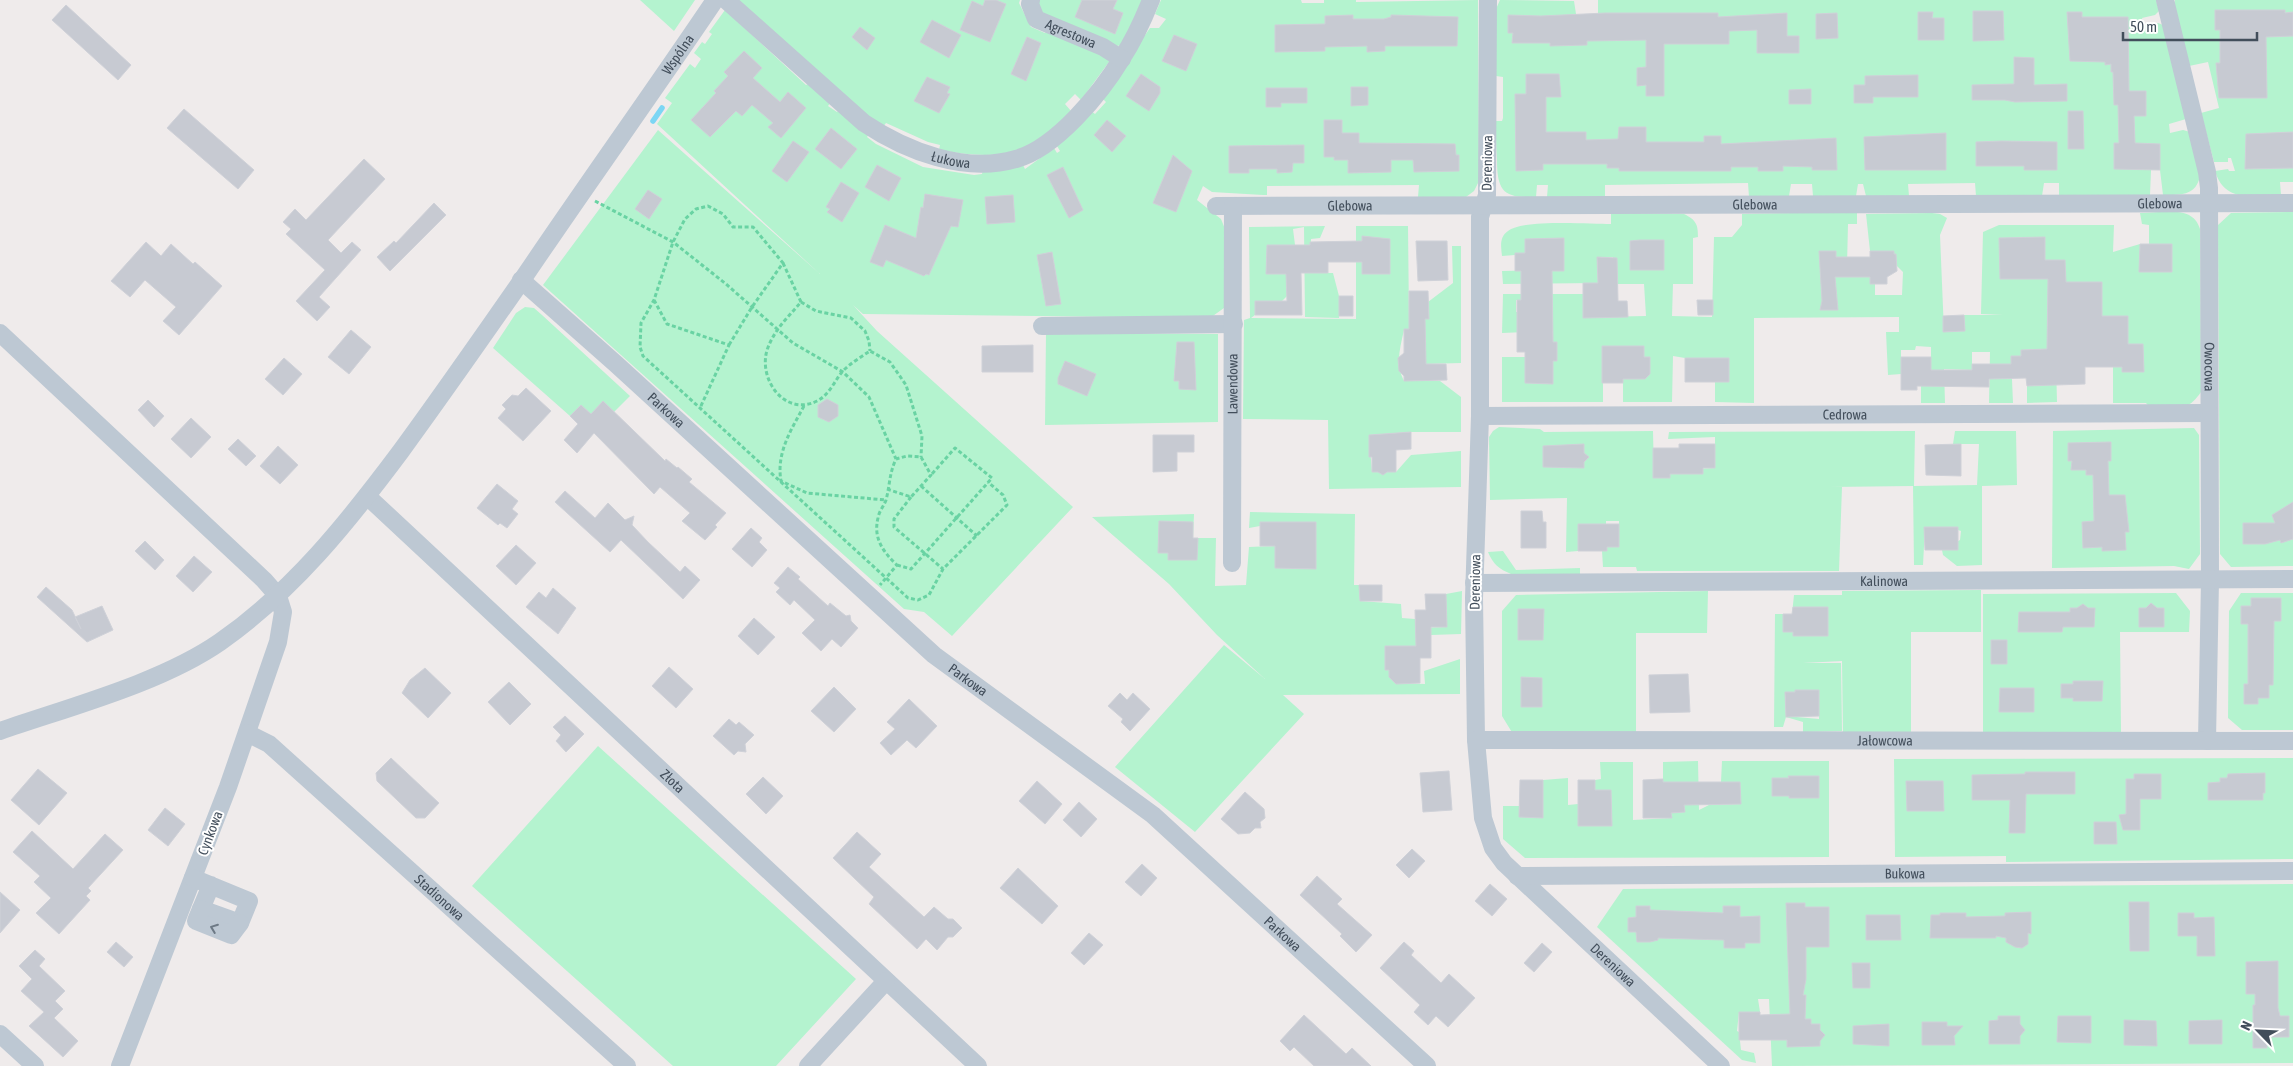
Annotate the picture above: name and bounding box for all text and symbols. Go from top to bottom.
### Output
scale bar [2123,10,2257,42]
street label: Agrestowa [1043,16,1099,51]
text: 50 m [2130,18,2157,35]
street label: Wspólna [659,31,697,78]
street label: Dereniowa [1479,135,1495,191]
street label: Łukowa [930,148,971,171]
street label: Glebowa [2137,195,2183,211]
street label: Glebowa [1732,196,1778,213]
street label: Glebowa [1327,198,1373,214]
street label: Owocowa [2201,342,2218,392]
street label: Lawendowa [1224,353,1241,415]
street label: Parkowa [645,389,688,431]
street label: Cedrowa [1823,406,1867,423]
street label: Dereniowa [1467,554,1483,610]
street label: Kalinowa [1860,573,1908,589]
street label: Parkowa [945,660,991,699]
street label: Jałowcowa [1857,732,1913,749]
street label: Złota [657,766,688,796]
street label: Cynkowa [194,809,226,857]
street label: Bukowa [1885,865,1925,882]
street label: Stadionowa [412,871,468,924]
street label: Parkowa [1261,913,1304,955]
one-way arrow [211,924,219,934]
street label: Dereniowa [1587,940,1639,990]
north arrow [2233,1006,2283,1056]
text: N [2237,1019,2255,1033]

